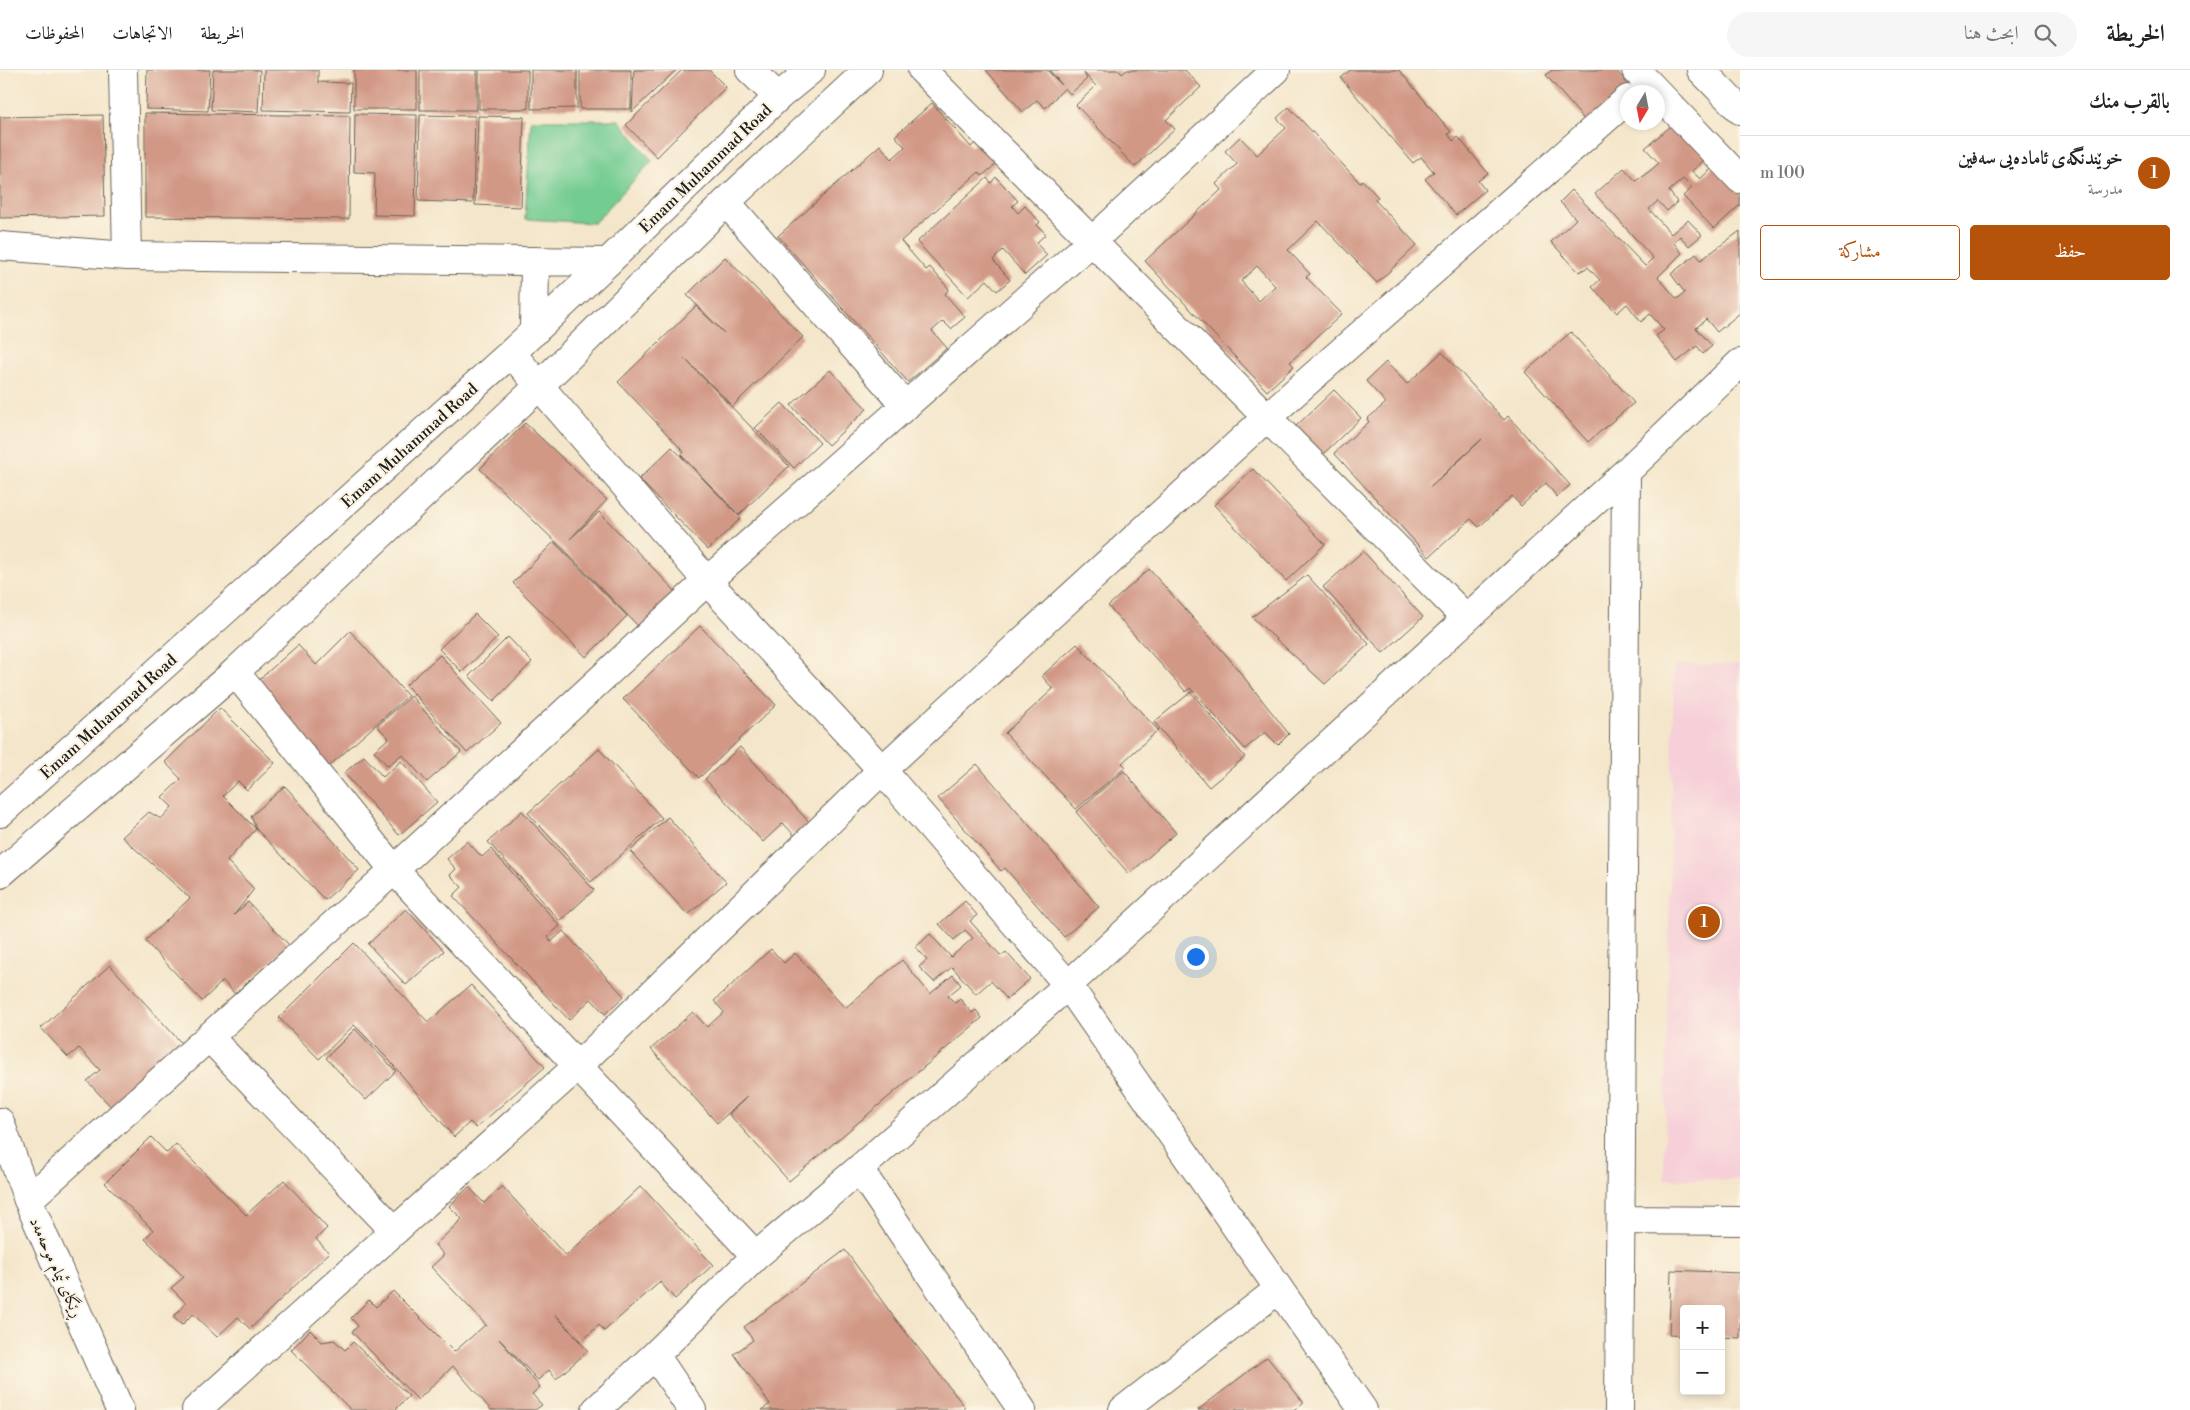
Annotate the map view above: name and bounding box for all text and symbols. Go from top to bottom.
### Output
search box [1727,12,2077,57]
text: الخريطة [2107,19,2165,49]
text: ابحث هنا [1964,21,2019,45]
icon: search [2031,21,2059,49]
text: المحفوظات [25,22,84,45]
text: الاتجاهات [112,22,172,45]
text: الخريطة [200,22,244,45]
north arrow [1620,85,1665,130]
text: بالقرب منك [2089,89,2170,115]
street label: Emam Muhammad Road [635,100,776,237]
text: خوێندنگەی ئامادەیی سەفین [1958,146,2123,170]
text: 100 m [1760,163,1805,183]
text: 1 [2150,163,2158,183]
text: مدرسة [2088,179,2123,199]
button: مشاركة [1760,225,1960,280]
button: حفظ [1970,225,2170,280]
street label: Emam Muhammad Road [337,379,482,512]
street label: Emam Muhammad Road [36,650,181,783]
pin: 1 [1688,903,1720,941]
your location [1183,944,1209,970]
street label: ڕێگای ئیمام موحەمەد [21,1214,88,1322]
map controls [1680,1305,1725,1395]
button: + [1680,1305,1725,1350]
button: − [1680,1350,1725,1395]

